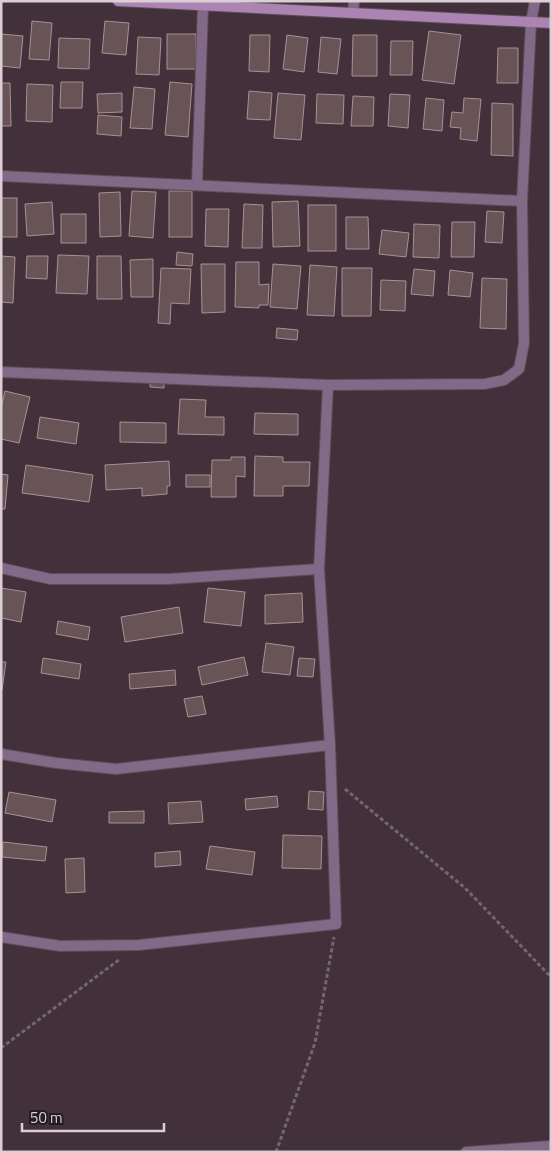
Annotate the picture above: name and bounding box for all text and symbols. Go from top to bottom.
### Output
scale bar [22,1100,165,1132]
text: 50 m [30,1106,63,1129]

